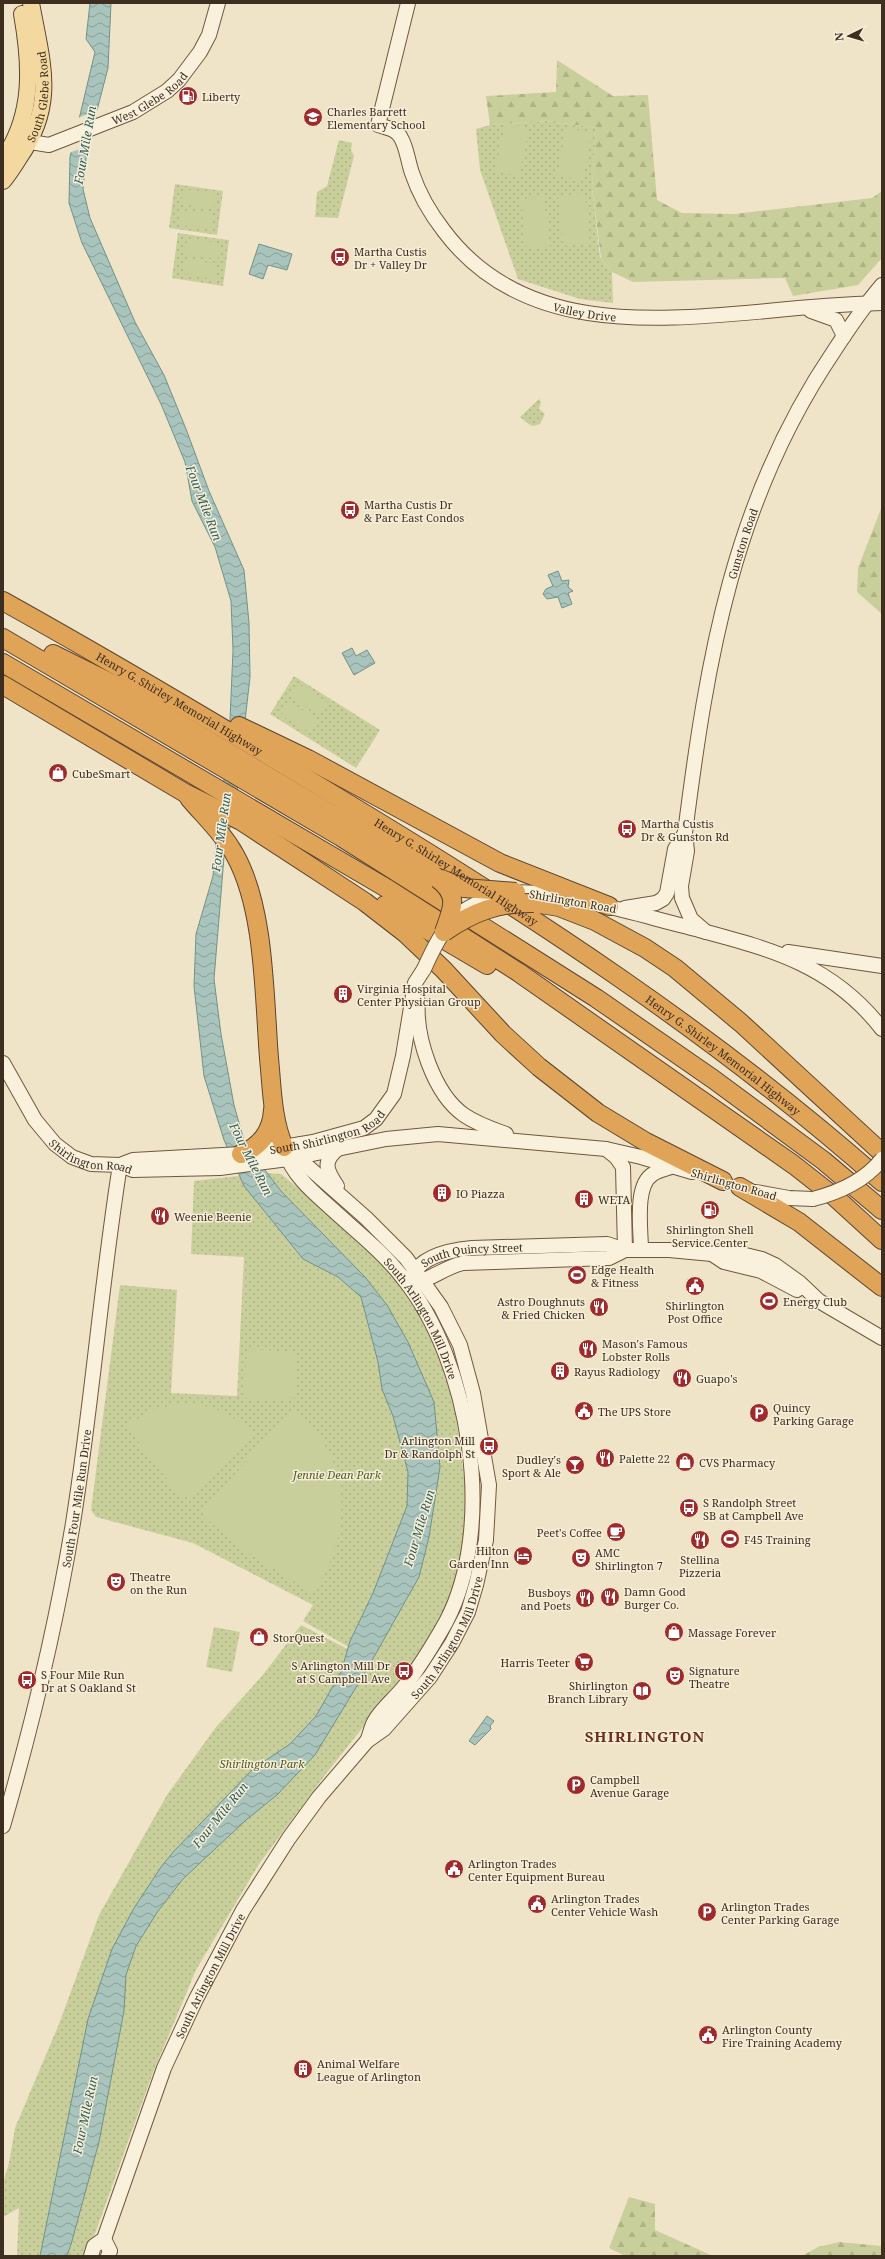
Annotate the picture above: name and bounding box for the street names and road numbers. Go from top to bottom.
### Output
street label: South Glebe Road [23,50,51,144]
street label: West Glebe Road [109,68,191,127]
street label: Valley Drive [551,298,617,324]
street label: Gunston Road [724,506,761,581]
street label: Henry G. Shirley Memorial Highway [94,648,266,758]
street label: Henry G. Shirley Memorial Highway [372,814,542,929]
street label: Shirlington Road [528,886,618,916]
street label: Henry G. Shirley Memorial Highway [643,991,805,1118]
street label: South Shirlington Road [269,1106,388,1157]
street label: Shirlington Road [46,1135,135,1177]
street label: Shirlington Road [689,1165,779,1203]
street label: South Quincy Street [417,1239,523,1270]
street label: South Arlington Mill Drive [381,1254,461,1381]
street label: South Four Mile Run Drive [58,1428,94,1569]
street label: South Arlington Mill Drive [407,1574,485,1702]
street label: South Arlington Mill Drive [171,1910,248,2041]

